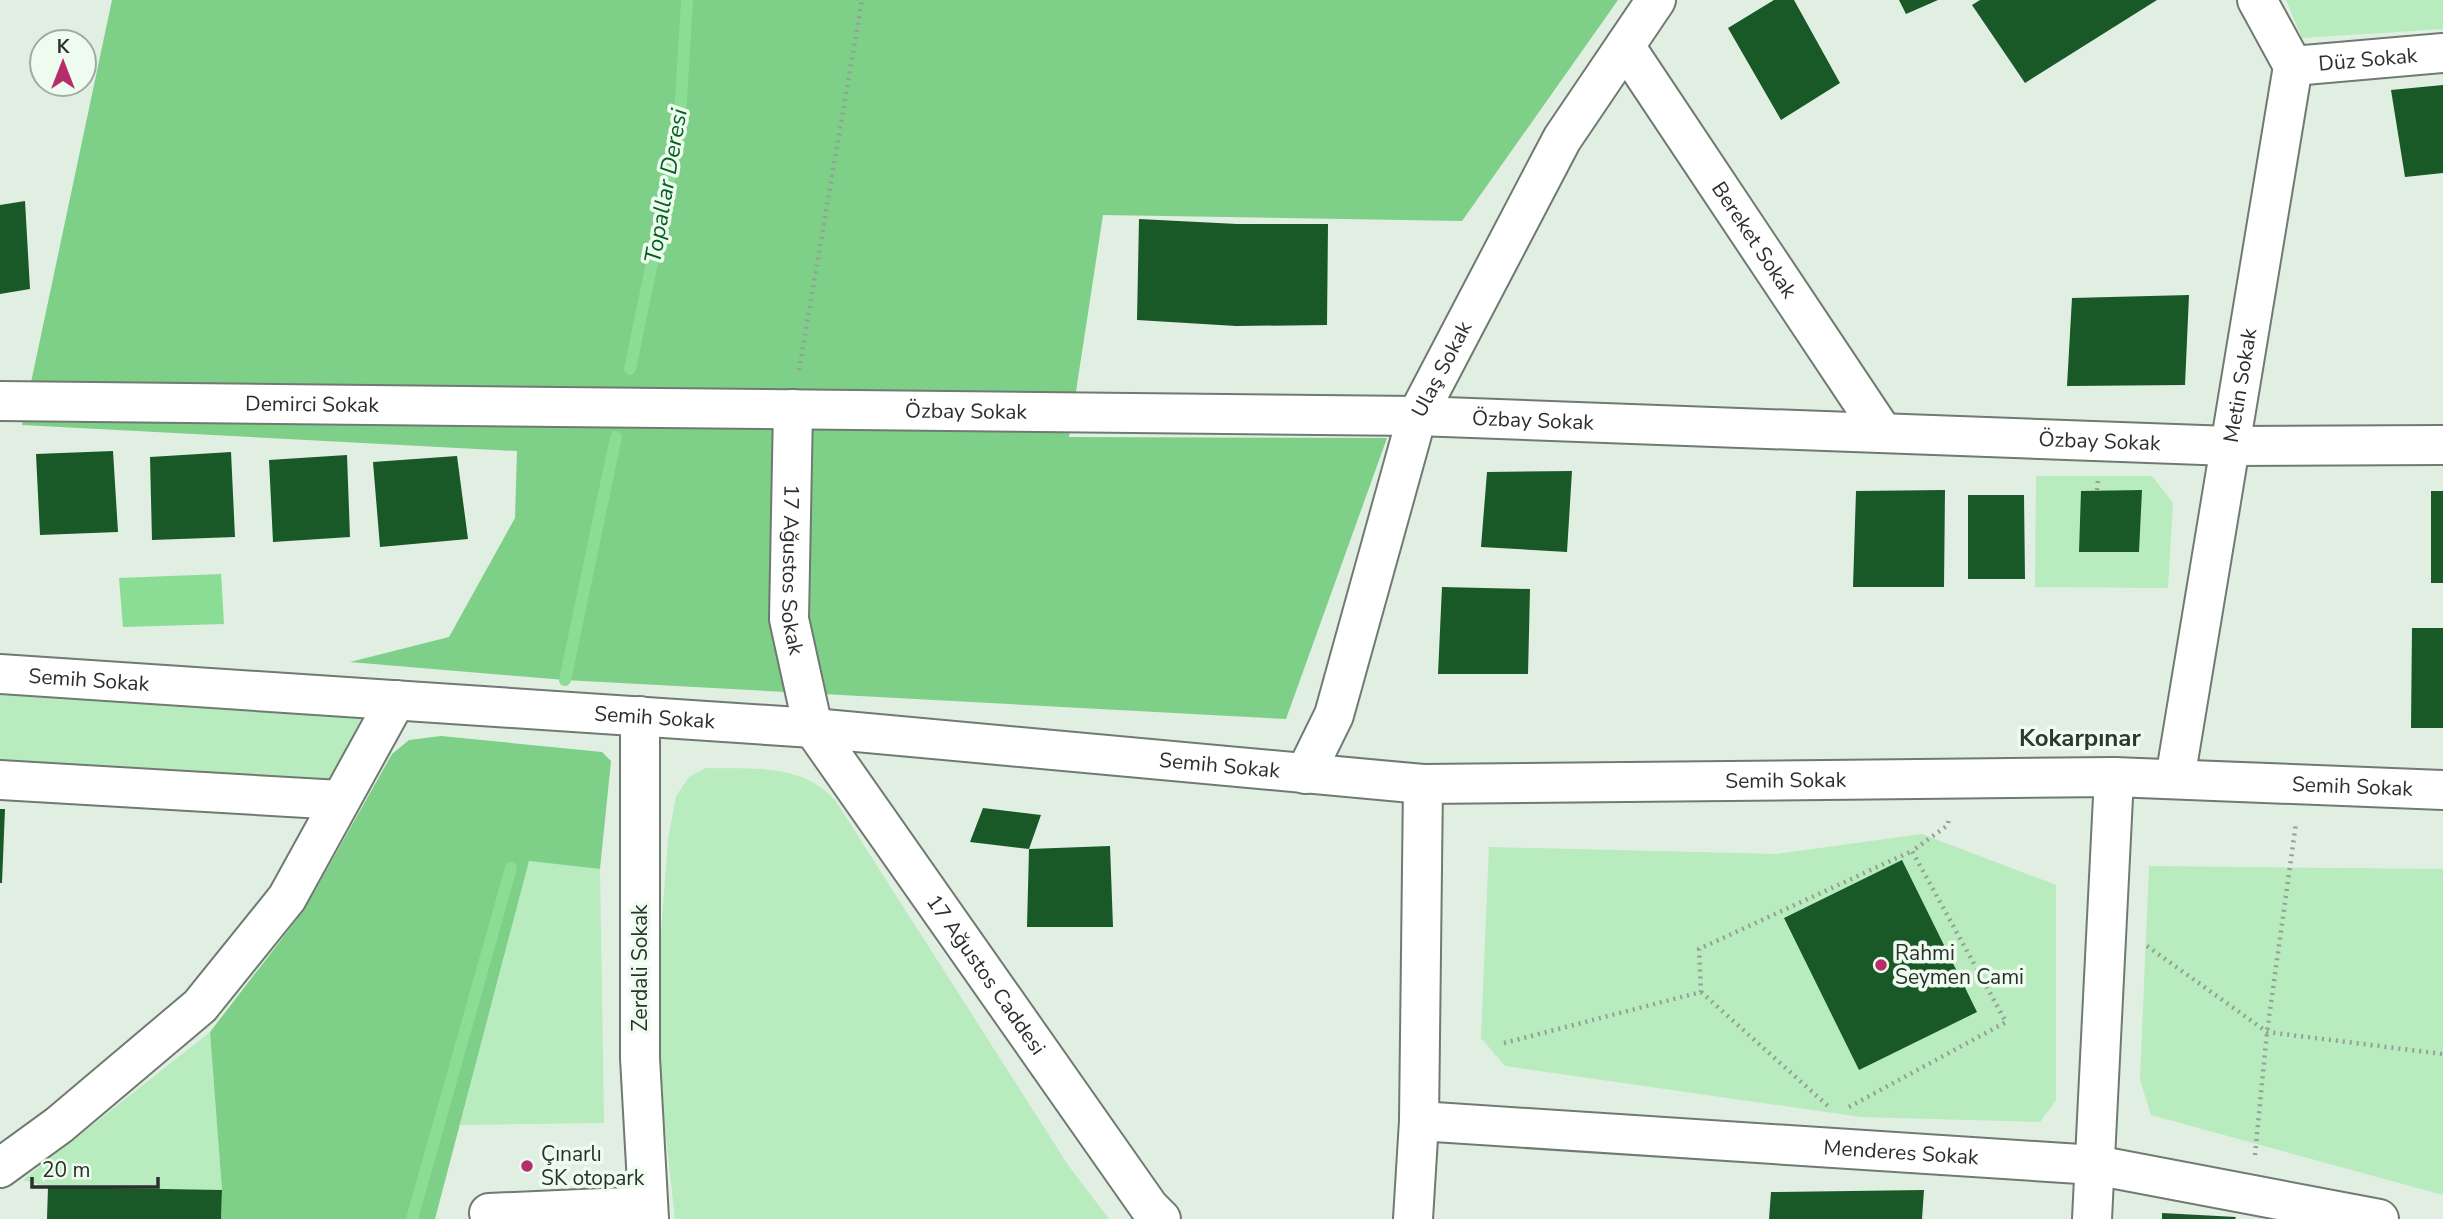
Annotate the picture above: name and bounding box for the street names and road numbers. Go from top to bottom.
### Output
street label: Düz Sokak [2317,41,2419,78]
street label: Bereket Sokak [1705,176,1804,304]
street label: Ulaş Sokak [1405,316,1479,422]
street label: Metin Sokak [2217,326,2263,445]
street label: Demirci Sokak [245,390,379,419]
street label: Özbay Sokak [905,397,1028,426]
street label: Özbay Sokak [1471,404,1595,437]
street label: Özbay Sokak [2038,425,2161,457]
street label: 17 Ağustos Sokak [775,484,811,658]
street label: Semih Sokak [28,662,151,698]
street label: Semih Sokak [593,699,716,735]
street label: Semih Sokak [1158,746,1282,785]
street label: Semih Sokak [1725,766,1847,795]
street label: Semih Sokak [2291,770,2414,803]
street label: 17 Ağustos Caddesi [920,889,1052,1061]
street label: Zerdali Sokak [626,904,654,1032]
street label: Menderes Sokak [1823,1133,1980,1171]

